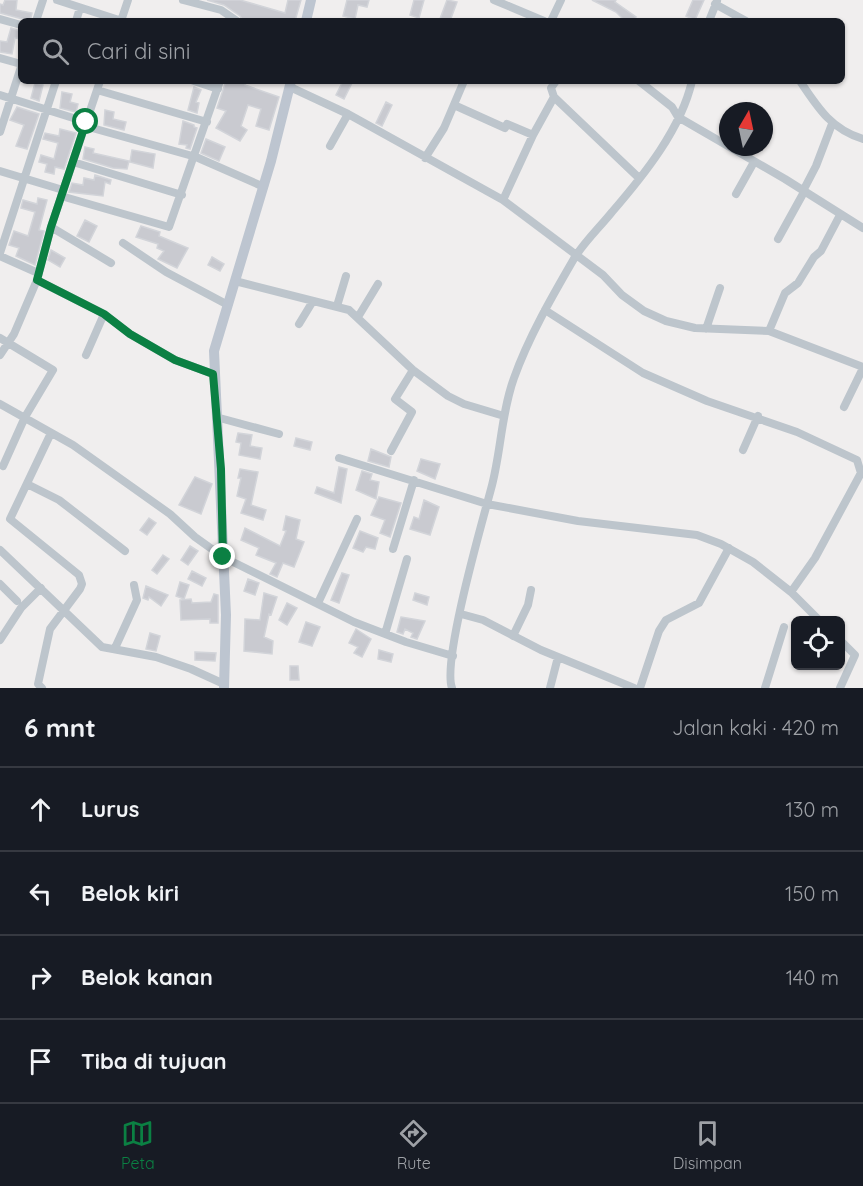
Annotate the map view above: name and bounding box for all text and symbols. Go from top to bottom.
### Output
search box [18,18,845,84]
icon: search [39,35,72,68]
text: Cari di sini [87,37,190,65]
north arrow [719,102,773,156]
route start [72,108,98,134]
route end [209,543,235,569]
map controls [791,616,845,670]
button: locate [791,616,845,670]
text: 6 mnt [24,711,96,744]
text: Jalan kaki · 420 m [672,715,839,740]
icon: ahead [24,793,57,826]
text: Lurus [81,795,139,823]
text: 130 m [786,797,839,822]
icon: left [24,877,57,910]
text: Belok kiri [81,879,179,907]
text: 150 m [785,881,839,906]
icon: right [24,961,57,994]
text: Belok kanan [81,963,213,991]
text: 140 m [786,965,839,990]
icon: arrive [24,1045,57,1078]
text: Tiba di tujuan [81,1047,227,1075]
tab: Peta [121,1117,155,1173]
tab: Rute [397,1117,431,1173]
tab: Disimpan [673,1117,742,1173]

